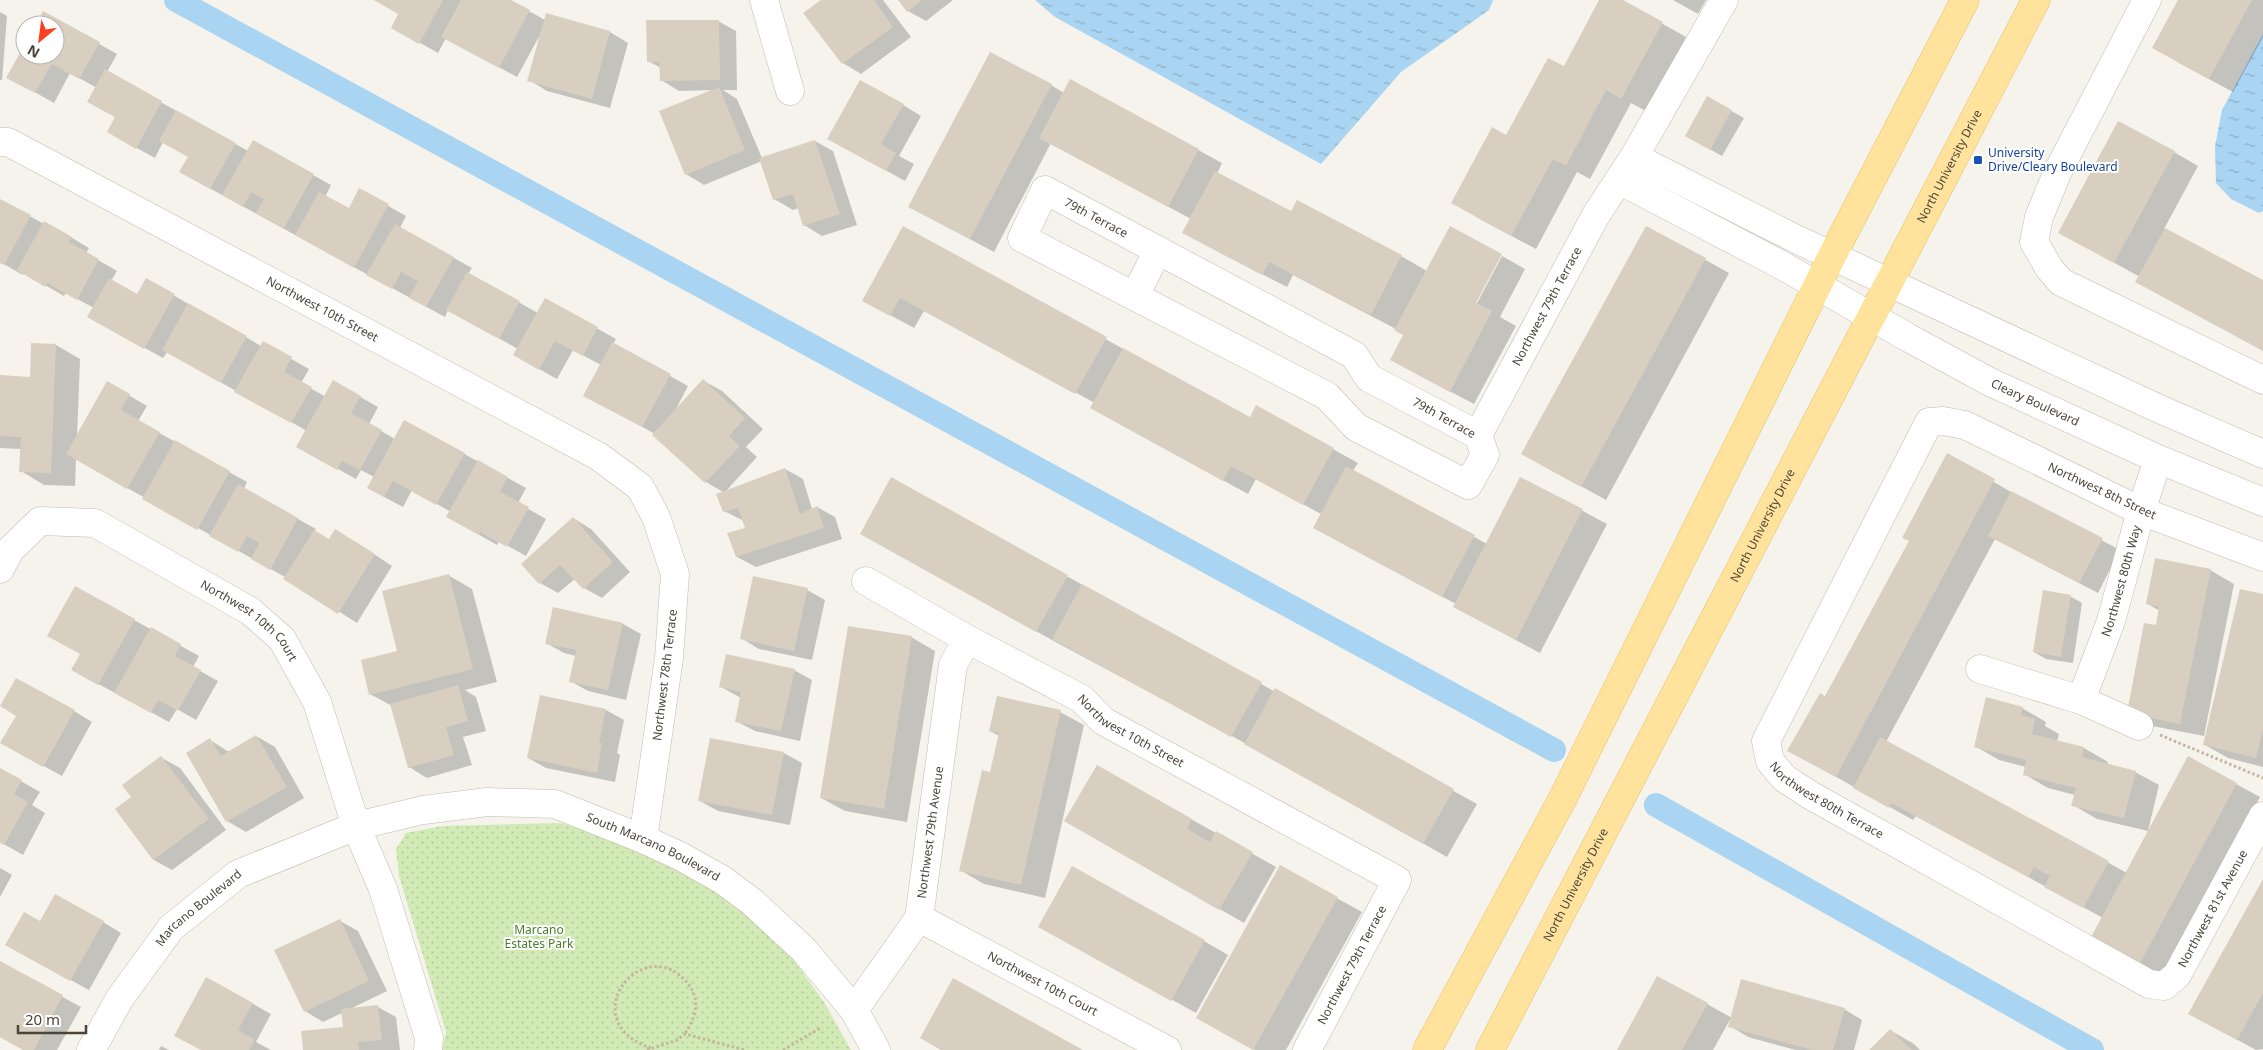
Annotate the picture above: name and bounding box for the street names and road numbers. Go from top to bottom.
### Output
street label: North University Drive [1913,106,1986,226]
street label: 79th Terrace [1061,194,1131,242]
street label: Northwest 79th Terrace [1508,243,1586,369]
street label: Northwest 10th Street [263,272,382,346]
street label: Cleary Boulevard [1988,375,2082,430]
street label: 79th Terrace [1409,393,1479,442]
street label: Northwest 8th Street [2045,458,2160,523]
street label: North University Drive [1726,466,1799,585]
street label: Northwest 80th Way [2097,522,2145,639]
street label: Northwest 10th Court [197,576,302,665]
street label: Northwest 78th Terrace [648,608,681,742]
street label: Northwest 10th Street [1074,690,1188,772]
street label: Northwest 80th Terrace [1766,758,1887,843]
street label: Northwest 79th Avenue [913,765,947,900]
street label: South Marcano Boulevard [584,808,723,885]
street label: North University Drive [1539,825,1612,944]
street label: Northwest 81st Avenue [2174,846,2251,970]
street label: Marcano Boulevard [151,865,245,950]
street label: Northwest 79th Terrace [1313,902,1390,1027]
street label: Northwest 10th Court [985,947,1102,1020]

